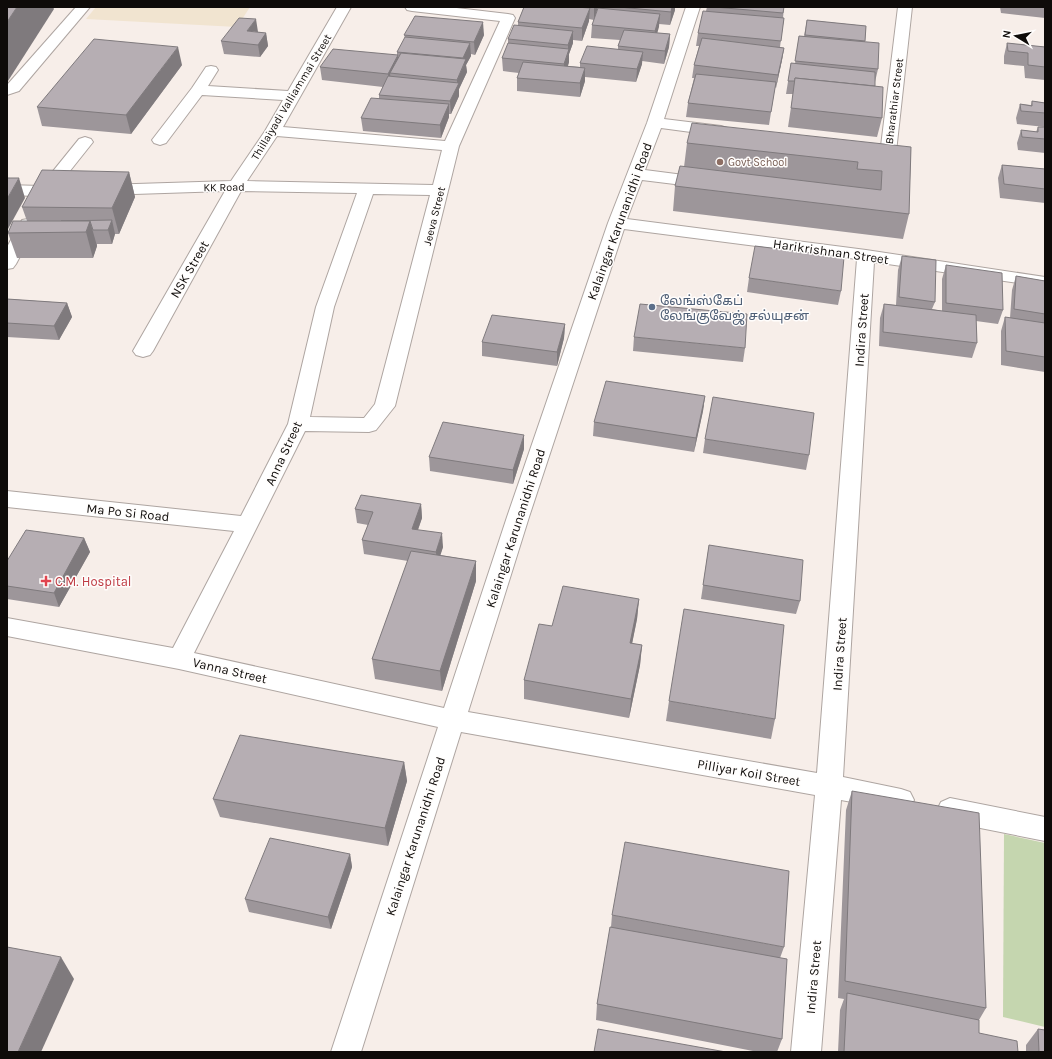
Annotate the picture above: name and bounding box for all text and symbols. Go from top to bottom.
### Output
north arrow [996,16,1036,56]
text: N [1000,29,1014,39]
street label: Thillaiyadi Valliammai Street [249,32,334,163]
street label: Bharathiar Street [883,57,906,145]
street label: Kalaingar Karunanidhi Road [584,140,655,302]
place label: Govt School [728,156,787,169]
marker: Govt School [715,157,725,167]
street label: KK Road [203,181,245,194]
street label: Jeeva Street [421,185,448,247]
street label: Harikrishnan Street [772,236,890,267]
street label: NSK Street [167,238,212,300]
place label: லேங்ஸ்கேப் லேங்குவேஜ் சல்யுசன் [660,293,809,325]
street label: Indira Street [851,293,872,367]
marker: லேங்ஸ்கேப் லேங்குவேஜ் சல்யுசன் [647,302,657,312]
street label: Anna Street [262,419,305,488]
street label: Kalaingar Karunanidhi Road [483,447,548,610]
street label: Ma Po Si Road [86,501,170,524]
place label: C.M. Hospital [55,574,132,589]
marker: C.M. Hospital [40,575,52,587]
street label: Indira Street [829,617,850,691]
street label: Vanna Street [191,655,269,686]
street label: Kalaingar Karunanidhi Road [383,755,448,918]
street label: Pilliyar Koil Street [696,756,802,789]
street label: Indira Street [803,940,824,1014]

